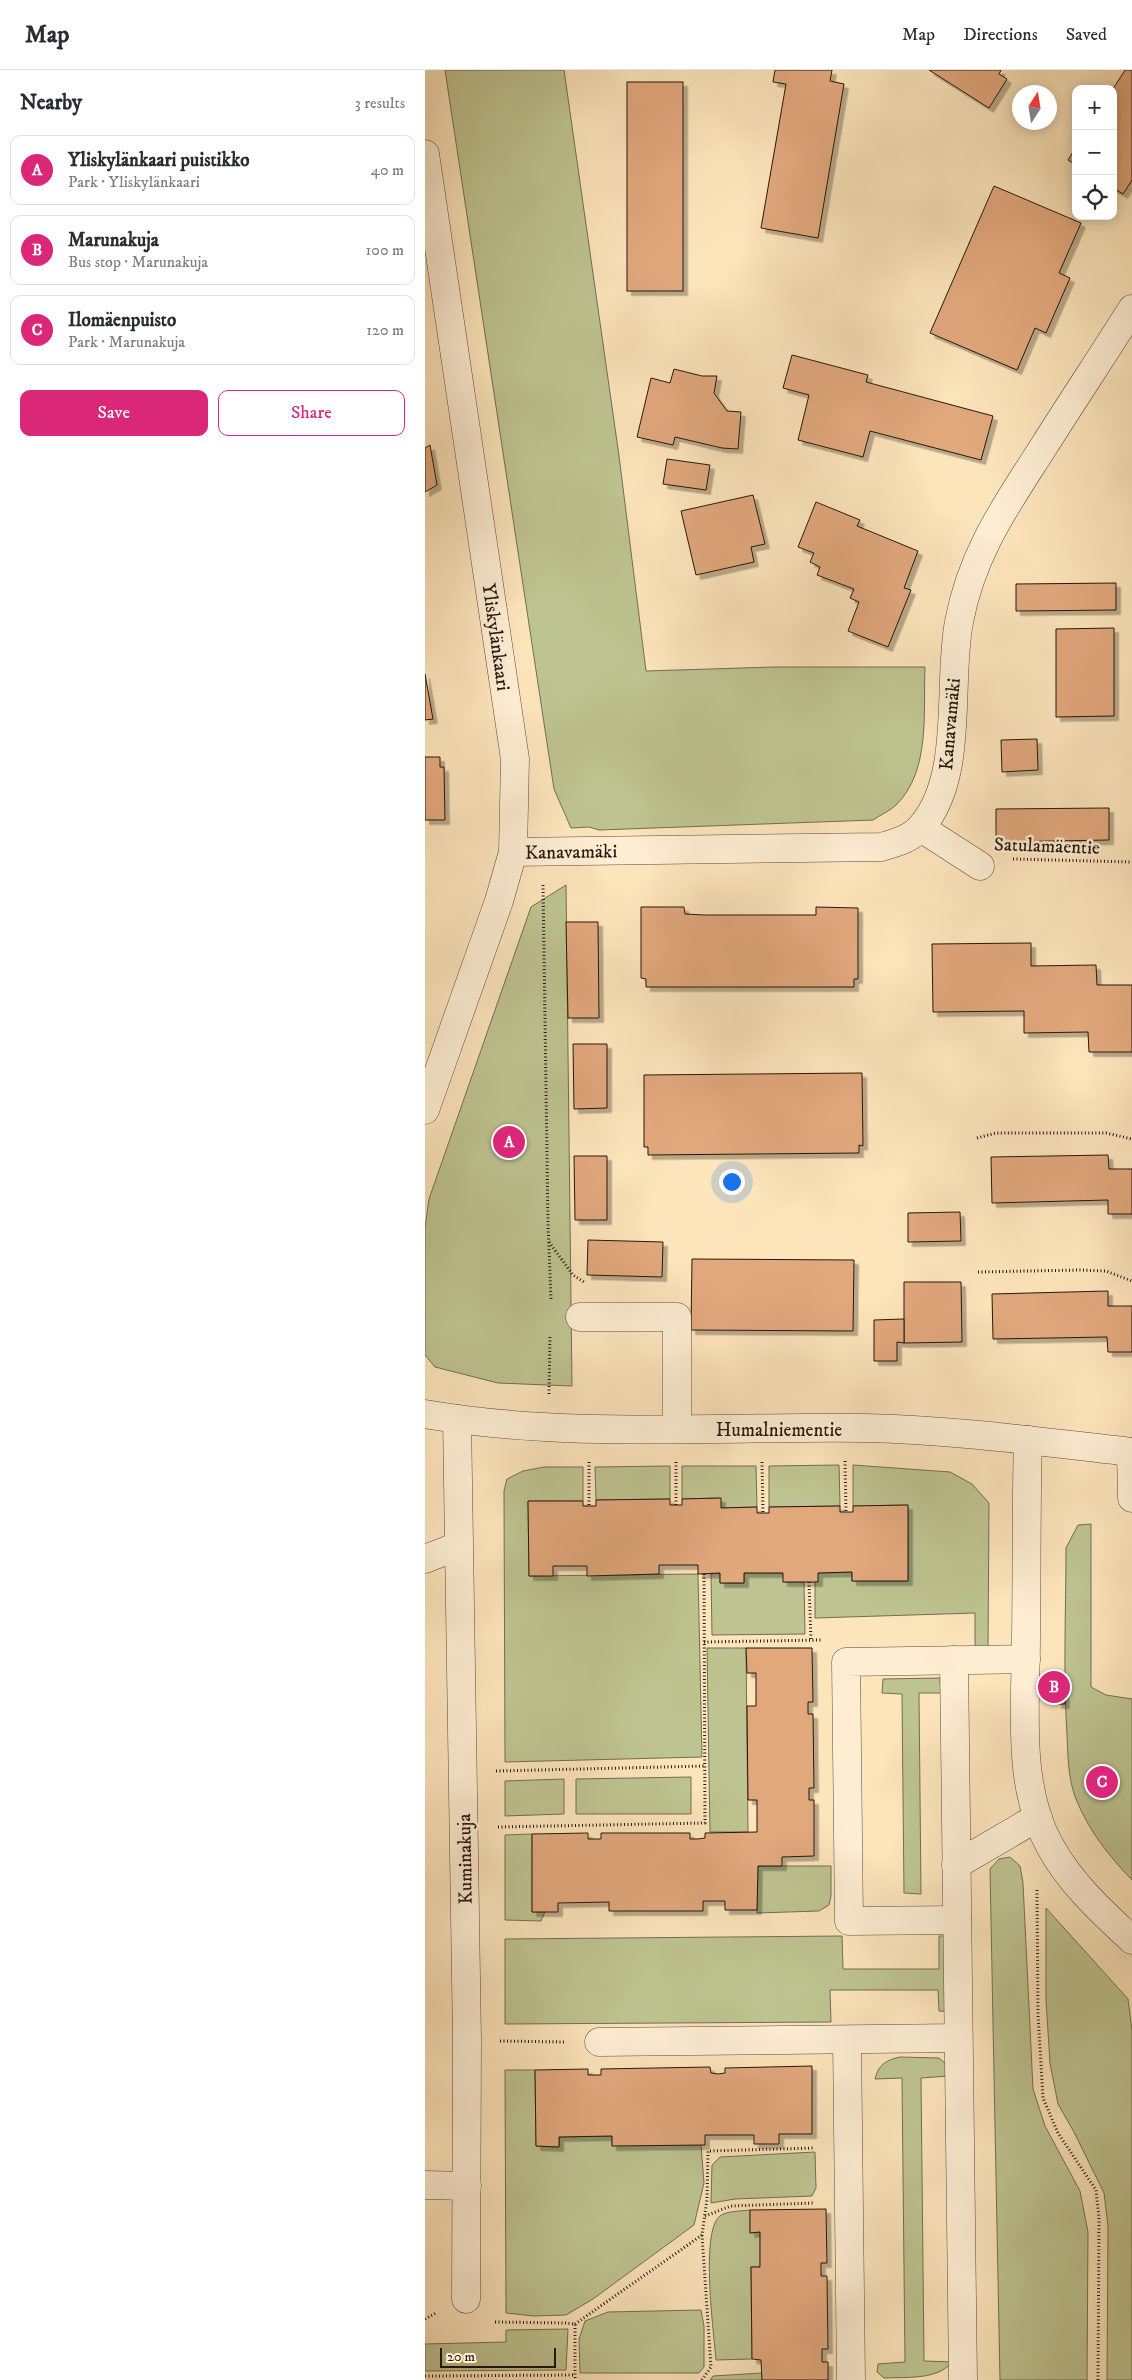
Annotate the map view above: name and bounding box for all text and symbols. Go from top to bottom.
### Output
text: Map [25,20,69,50]
text: Map [902,24,935,46]
text: Directions [963,24,1038,46]
text: Saved [1066,24,1107,46]
north arrow [1012,85,1057,130]
map controls [1072,85,1117,220]
button: + [1072,85,1117,130]
text: Nearby [20,90,82,116]
text: 3 results [355,93,405,113]
button: − [1072,130,1117,175]
text: Yliskylänkaari puistikko [68,149,249,172]
text: A [32,160,42,180]
text: 40 m [371,160,404,180]
text: Park · Yliskylänkaari [68,172,200,192]
button: locate [1072,175,1117,220]
text: Marunakuja [68,229,159,252]
text: B [32,240,42,260]
text: 100 m [366,240,404,260]
text: Bus stop · Marunakuja [68,252,208,272]
text: Ilomäenpuisto [68,309,176,332]
text: C [32,320,42,340]
text: 120 m [366,320,404,340]
text: Park · Marunakuja [68,332,185,352]
button: Save [20,390,208,436]
button: Share [218,390,405,436]
street label: Yliskylänkaari [477,582,514,693]
street label: Kanavamäki [935,677,966,771]
street label: Satulamäentie [994,833,1100,860]
street label: Kanavamäki [525,840,618,865]
pin: A [493,1123,525,1161]
your location [719,1169,745,1195]
street label: Humalniementie [716,1419,842,1442]
pin: B [1038,1668,1070,1706]
pin: C [1086,1763,1118,1801]
street label: Kuminakuja [453,1813,478,1905]
scale bar [440,2345,556,2368]
text: 20 m [447,2348,475,2366]

